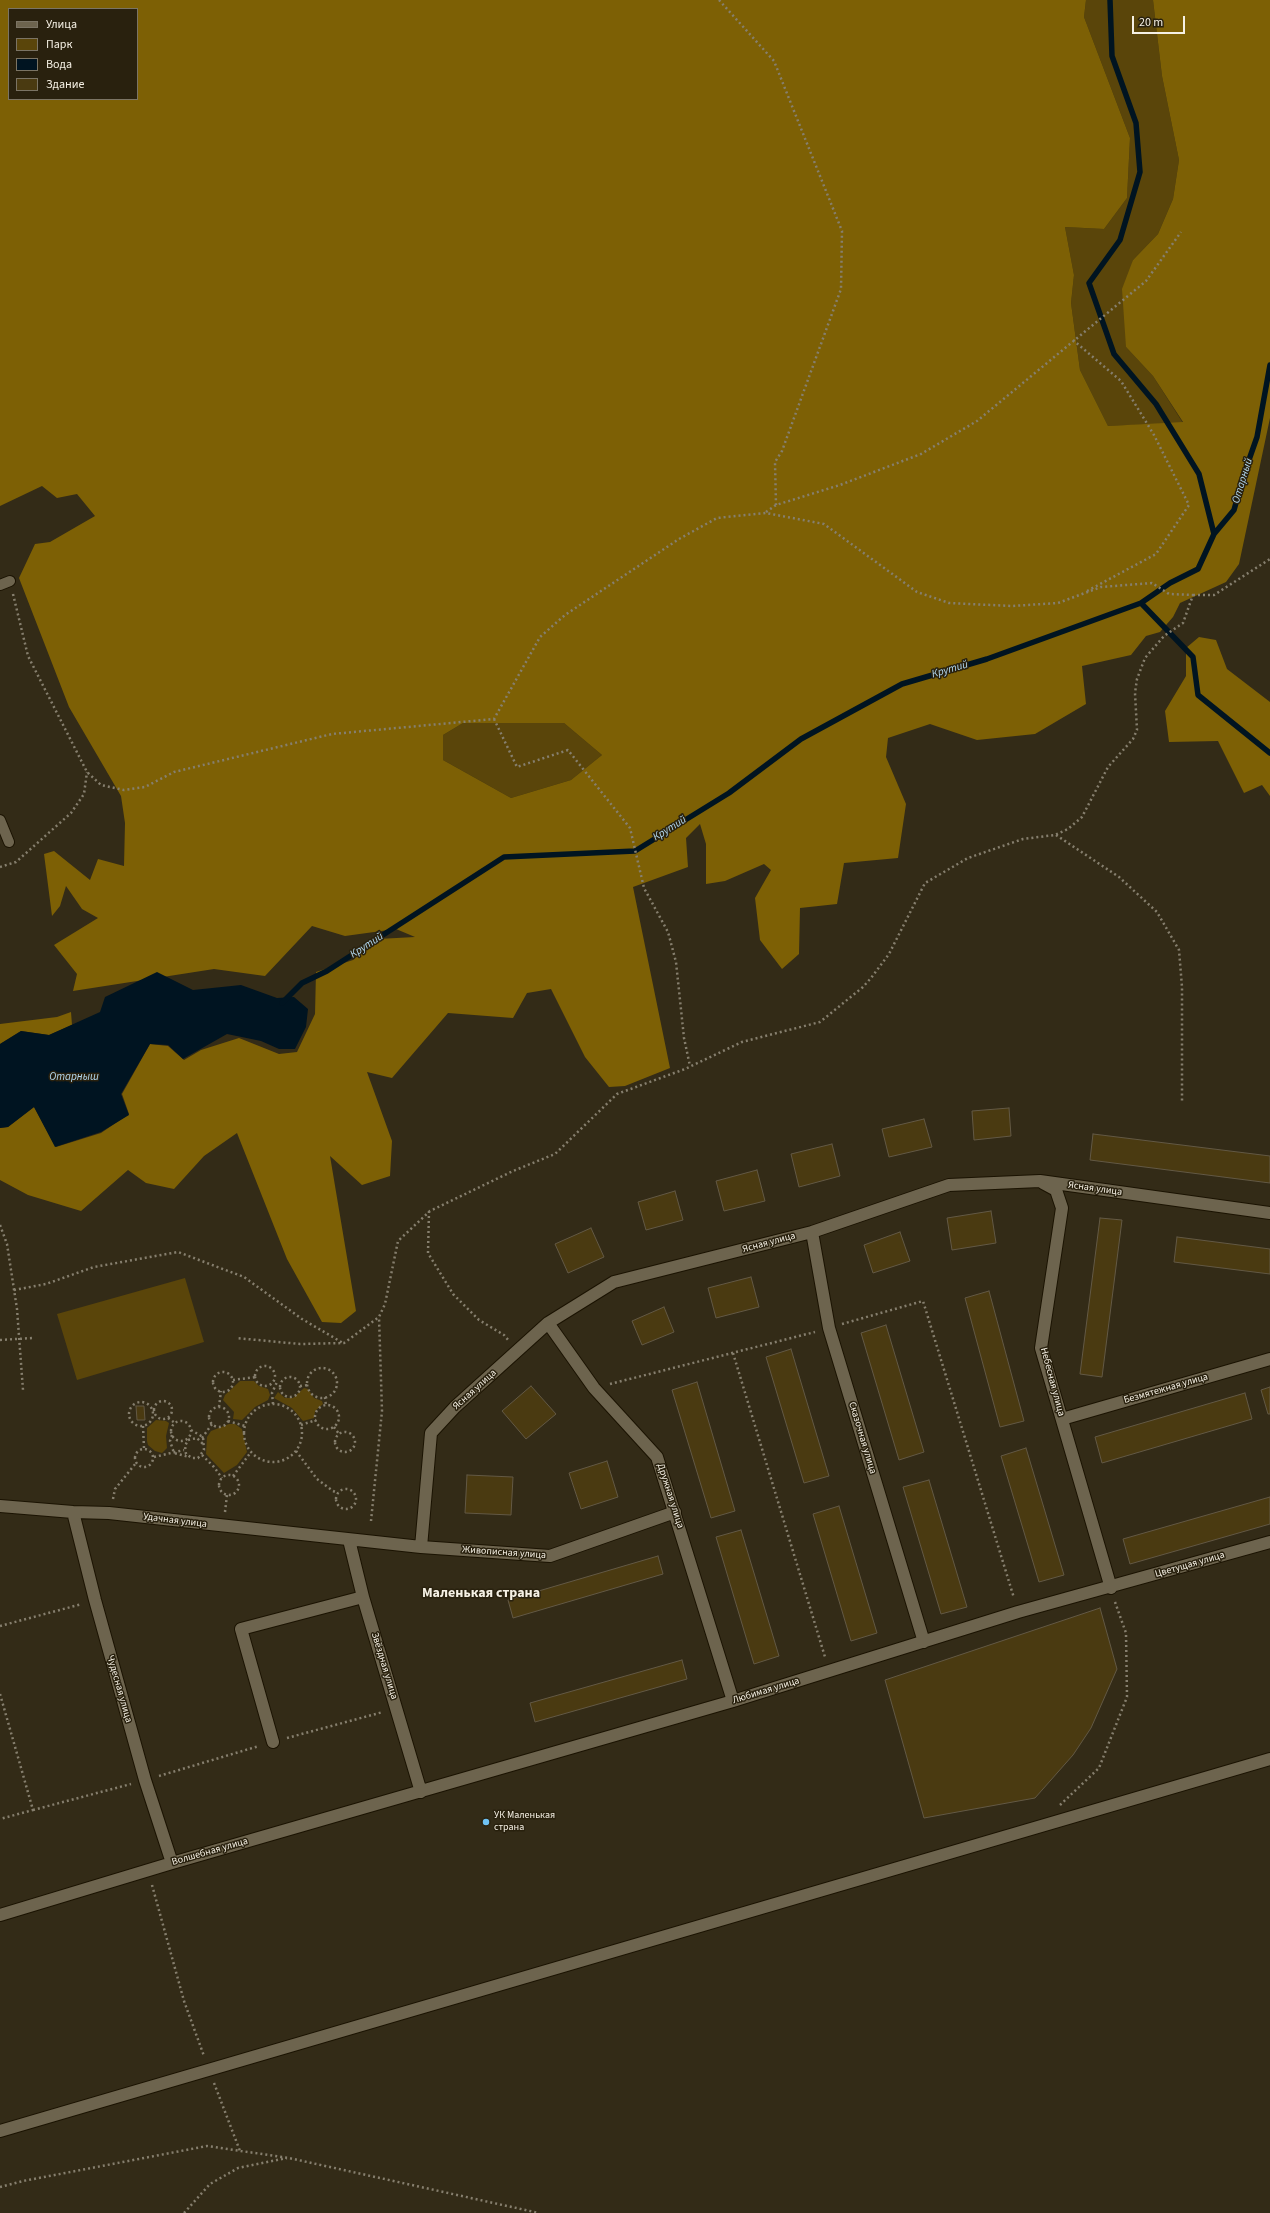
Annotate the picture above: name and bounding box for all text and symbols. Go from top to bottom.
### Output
legend [8,8,138,100]
scale bar [1134,8,1187,34]
text: 20 m [1139,14,1163,31]
text: Улица [46,16,77,33]
text: Парк [46,36,72,53]
text: Вода [46,56,72,73]
text: Здание [46,76,85,93]
water label: Отарный [1230,457,1256,505]
water label: Крутий [930,659,970,681]
water label: Крутий [651,814,689,844]
water label: Крутий [348,930,386,962]
water label: Отарныш [49,1071,99,1085]
street label: Ясная улица [1067,1179,1123,1199]
street label: Ясная улица [741,1230,797,1256]
street label: Небесная улица [1037,1346,1067,1418]
street label: Ясная улица [451,1367,499,1413]
street label: Безмятежная улица [1122,1371,1210,1407]
street label: Сказочная улица [845,1401,879,1475]
street label: Дружная улица [654,1462,686,1530]
street label: Удачная улица [142,1511,208,1531]
street label: Живописная улица [462,1544,546,1562]
street label: Цветущая улица [1154,1549,1226,1581]
district label: Маленькая страна [422,1586,540,1602]
street label: Звёздная улица [368,1631,400,1701]
street label: Чудесная улица [104,1654,134,1724]
street label: Любимая улица [731,1675,801,1707]
place label: УК Маленькая страна [494,1810,555,1834]
marker: УК Маленькая страна [481,1817,491,1827]
street label: Волшебная улица [171,1835,249,1869]

